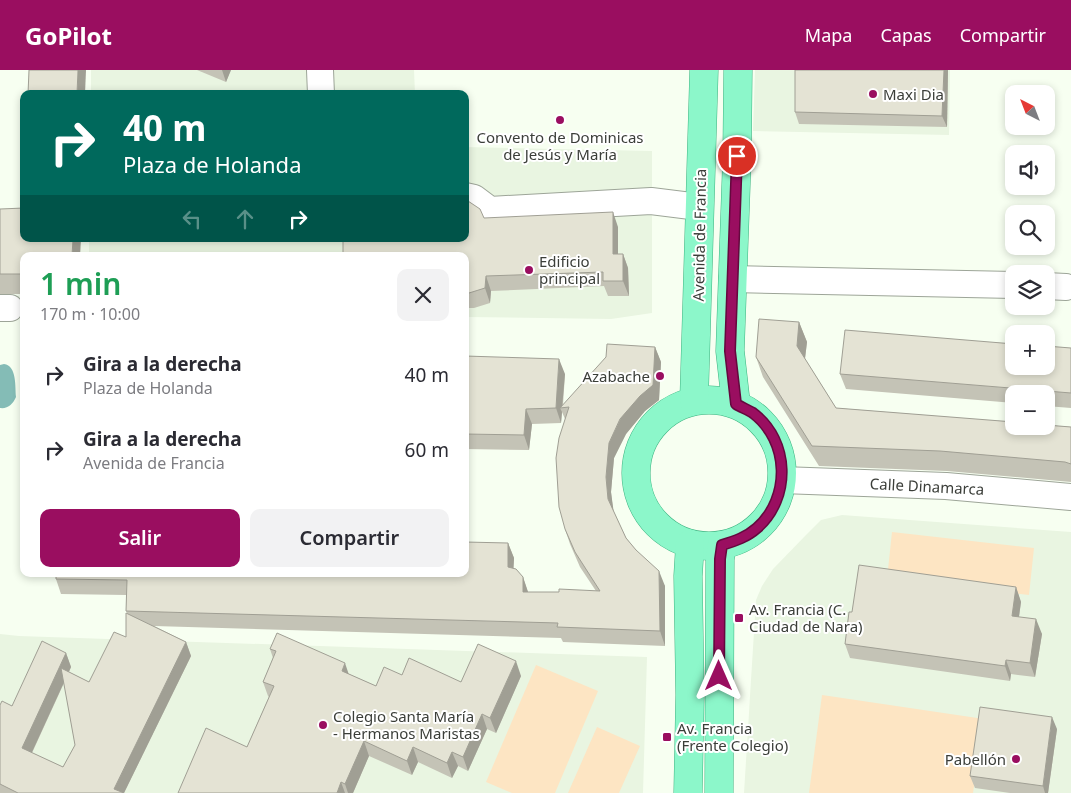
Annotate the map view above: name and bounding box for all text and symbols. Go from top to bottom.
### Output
text: GoPilot [25,19,112,52]
text: Mapa [805,23,852,47]
text: Capas [880,23,932,47]
text: Compartir [960,23,1046,47]
place label: Maxi Dia [883,84,944,104]
north arrow [1005,85,1055,135]
map controls [1005,85,1055,435]
marker: Maxi Dia [867,88,879,100]
text: 40 m [123,104,206,151]
icon: right [40,110,105,175]
marker: Convento de Dominicas de Jesús y María [554,114,566,126]
place label: Convento de Dominicas de Jesús y María [476,127,644,164]
pin [716,135,758,177]
icon: arrive [723,142,751,170]
button: sound [1005,145,1055,195]
text: Plaza de Holanda [123,149,302,179]
street label: Avenida de Francia [688,168,710,302]
icon: left [178,205,206,233]
icon: ahead [231,205,259,233]
icon: right [284,205,312,233]
button: search [1005,205,1055,255]
place label: Edificio principal [539,251,600,288]
text: 1 min [40,263,121,304]
marker: Edificio principal [523,264,535,276]
button: layers [1005,265,1055,315]
button: close [397,269,449,321]
text: 170 m · 10:00 [40,303,140,325]
button: + [1005,325,1055,375]
text: Gira a la derecha [83,351,242,377]
icon: right [40,361,68,389]
text: 40 m [405,362,449,388]
place label: Azabache [582,366,650,386]
marker: Azabache [654,370,666,382]
text: Plaza de Holanda [83,377,213,399]
button: − [1005,385,1055,435]
text: Gira a la derecha [83,426,242,452]
icon: right [40,436,68,464]
text: 60 m [405,437,449,463]
text: Avenida de Francia [83,452,225,474]
street label: Calle Dinamarca [869,473,985,499]
button: Salir [40,509,240,567]
button: Compartir [250,509,449,567]
place label: Av. Francia (C. Ciudad de Nara) [749,599,863,636]
marker: Av. Francia (C. Ciudad de Nara) [733,612,745,624]
position arrow [692,649,744,701]
place label: Colegio Santa María - Hermanos Maristas [333,706,480,743]
place label: Av. Francia (Frente Colegio) [677,718,788,755]
marker: Colegio Santa María - Hermanos Maristas [317,719,329,731]
marker: Av. Francia (Frente Colegio) [661,731,673,743]
place label: Pabellón [945,749,1006,769]
marker: Pabellón [1010,753,1022,765]

